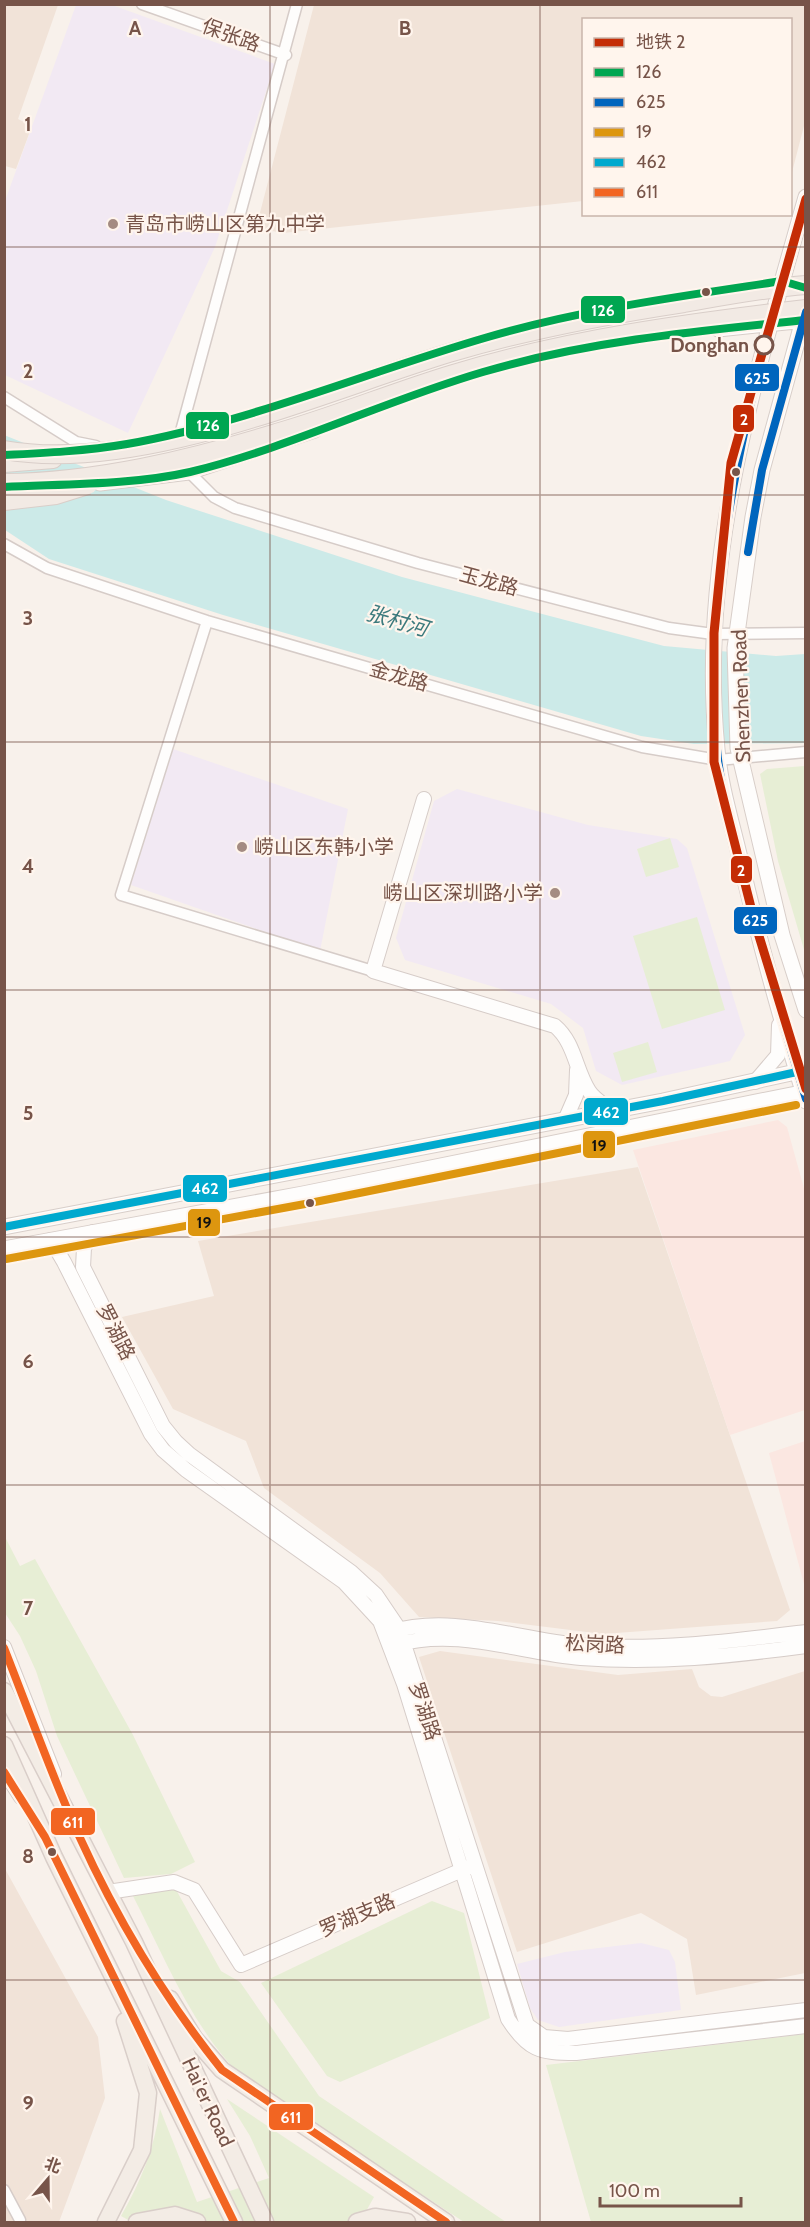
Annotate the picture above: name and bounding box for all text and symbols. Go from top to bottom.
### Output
street label: 保张路 [199,13,263,57]
text: A [129,16,142,40]
text: B [399,16,411,40]
legend [582,18,792,216]
text: 地铁 2 [636,31,685,53]
text: 126 [636,61,662,83]
text: 625 [636,91,665,113]
text: 1 [24,112,32,136]
text: 19 [636,121,652,143]
text: 462 [636,151,666,173]
text: 611 [636,181,658,203]
place label: 青岛市崂山区第九中学 [125,212,325,236]
marker: 青岛市崂山区第九中学 [106,217,120,231]
unlabelled marker [700,286,712,298]
line badge: 126 [580,295,626,324]
text: 126 [591,301,615,320]
place label: Donghan [670,333,749,357]
marker: Donghan [754,335,774,355]
text: 2 [23,359,33,383]
line badge: 625 [734,363,780,392]
text: 625 [744,369,770,388]
line badge: 2 [732,404,755,433]
text: 2 [740,410,748,429]
line badge: 126 [185,411,230,440]
text: 126 [196,416,220,435]
unlabelled marker [730,466,742,478]
street label: 玉龙路 [457,562,521,600]
water label: 张村河 [363,600,435,642]
text: 3 [23,606,33,630]
street label: Shenzhen Road [727,629,755,763]
street label: 金龙路 [367,656,431,696]
place label: 崂山区东韩小学 [254,835,394,859]
marker: 崂山区东韩小学 [235,840,249,854]
text: 4 [22,854,34,878]
line badge: 2 [730,855,753,884]
text: 2 [737,861,745,880]
place label: 崂山区深圳路小学 [383,881,543,905]
marker: 崂山区深圳路小学 [548,886,562,900]
line badge: 625 [733,906,778,935]
text: 625 [742,911,768,930]
line badge: 462 [583,1097,629,1126]
text: 5 [23,1101,33,1125]
text: 462 [592,1103,620,1122]
line badge: 19 [582,1130,616,1159]
text: 19 [592,1136,606,1155]
line badge: 462 [182,1174,228,1203]
text: 462 [191,1179,219,1198]
unlabelled marker [304,1197,316,1209]
line badge: 19 [187,1208,221,1237]
text: 19 [197,1213,211,1232]
street label: 罗湖路 [92,1300,140,1364]
text: 6 [22,1349,34,1373]
text: 7 [23,1596,34,1620]
street label: 松岗路 [564,1630,626,1658]
street label: 罗湖路 [404,1679,446,1743]
line badge: 611 [50,1807,96,1836]
text: 611 [63,1813,83,1832]
text: 8 [22,1844,34,1868]
unlabelled marker [46,1846,58,1858]
street label: 罗湖支路 [315,1888,399,1942]
street label: Hai'er Road [177,2054,239,2150]
text: 9 [22,2091,34,2115]
line badge: 611 [268,2103,314,2131]
text: 611 [281,2108,301,2127]
north arrow [18,2149,78,2209]
text: 北 [42,2154,64,2177]
scale bar [600,2170,741,2208]
text: 100 m [609,2180,660,2202]

